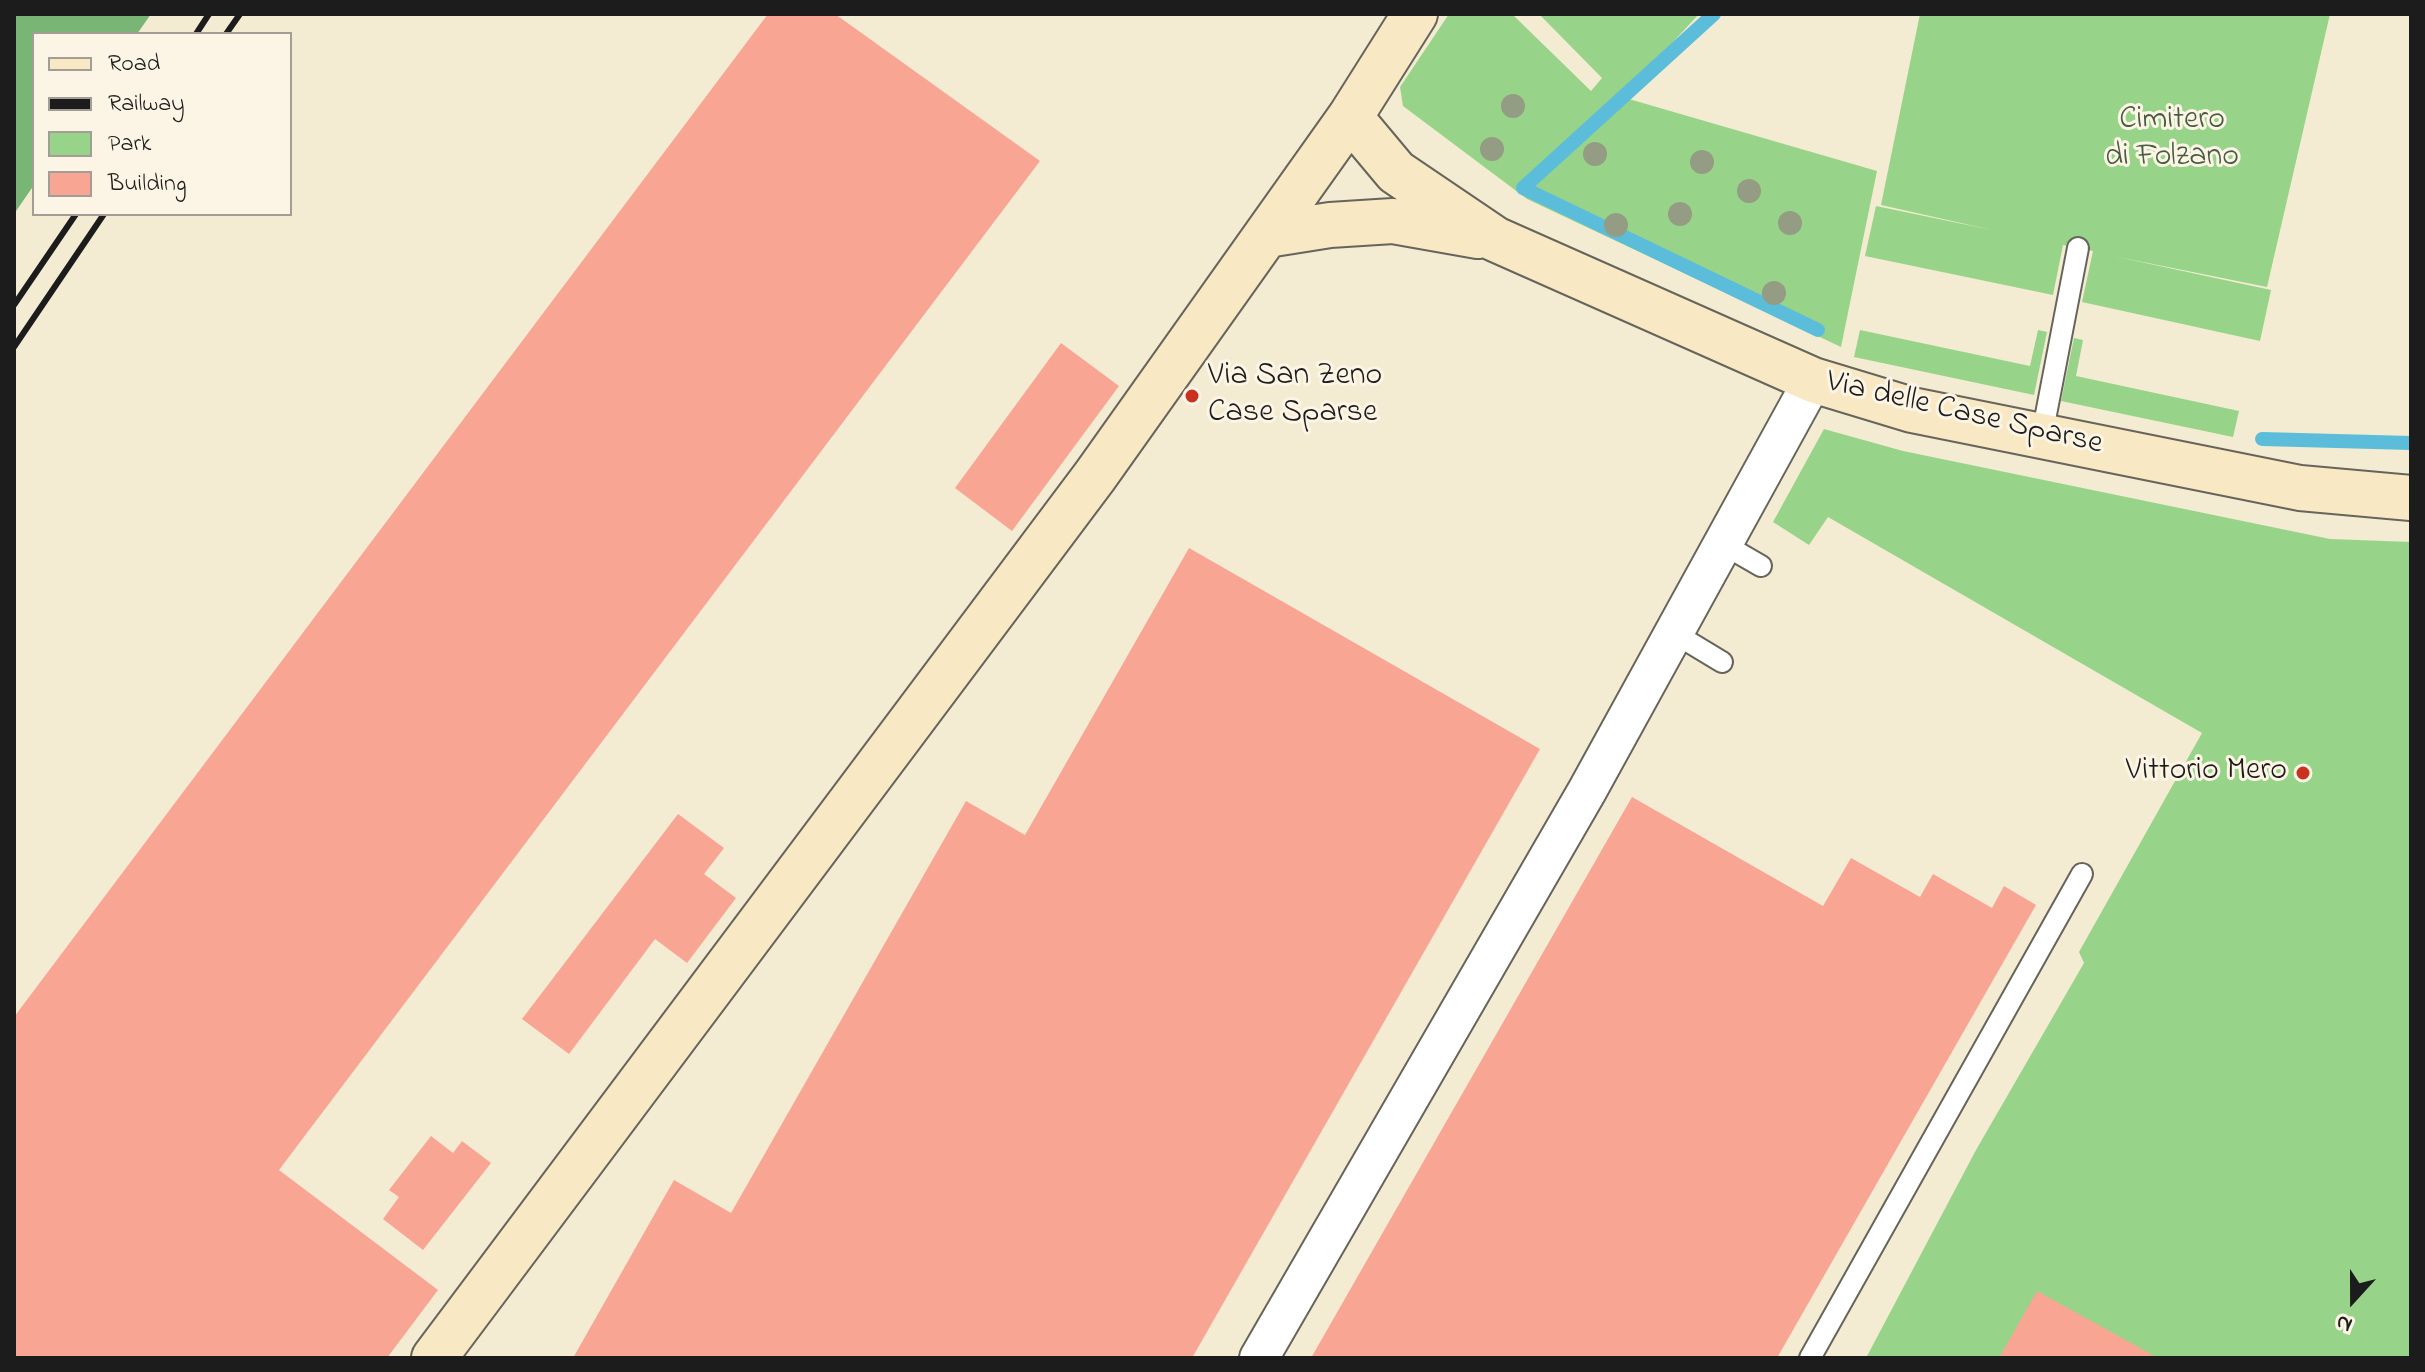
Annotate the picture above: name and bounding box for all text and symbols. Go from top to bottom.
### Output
legend [32,32,292,216]
text: Road [108,47,160,82]
text: Railway [108,87,185,122]
park label: Cimitero di Folzano [2105,103,2239,178]
text: Park [108,127,151,162]
text: Building [108,167,187,202]
place label: Via San Zeno Case Sparse [1208,359,1382,434]
street label: Via delle Case Sparse [1822,365,2106,465]
marker: Via San Zeno Case Sparse [1183,387,1201,405]
place label: Vittorio Mero [2126,754,2287,792]
marker: Vittorio Mero [2294,764,2312,782]
north arrow [2313,1260,2393,1340]
text: N [2332,1305,2357,1340]

